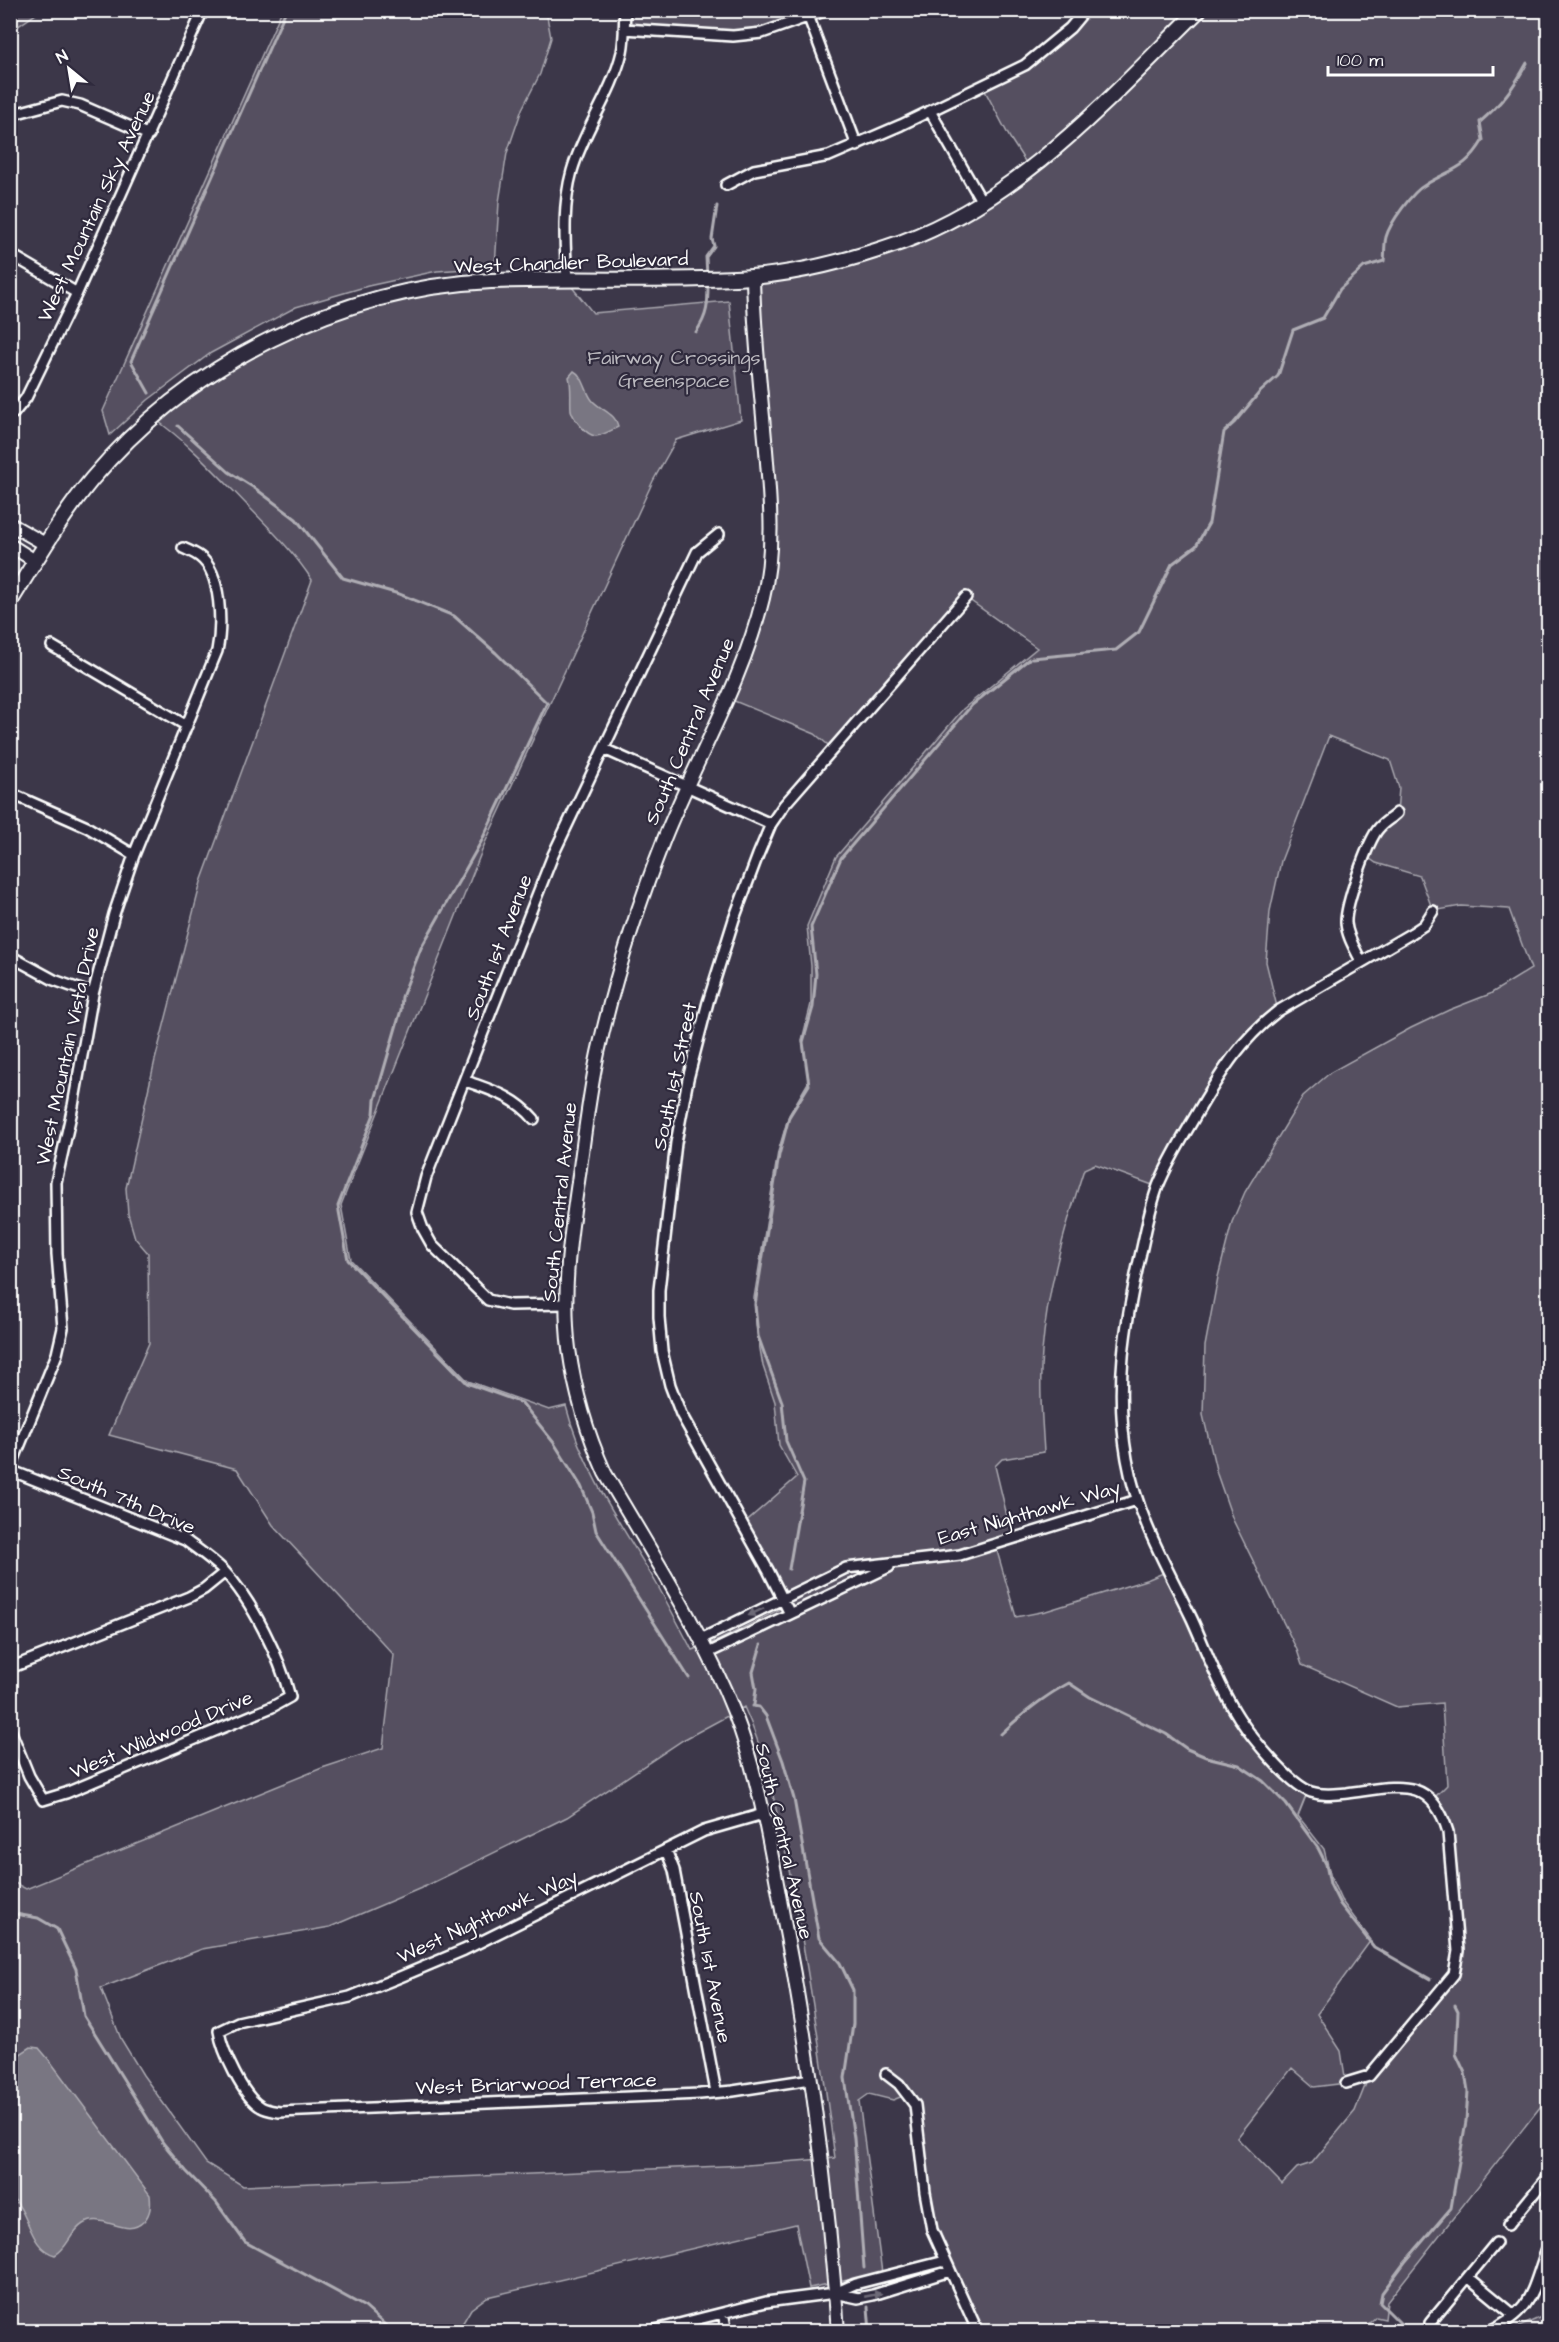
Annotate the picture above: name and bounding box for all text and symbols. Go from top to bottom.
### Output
north arrow [39,39,99,99]
scale bar [1328,39,1493,77]
text: N [52,45,72,69]
text: 100 m [1337,48,1383,73]
street label: West Mountain Sky Avenue [31,86,164,327]
street label: West Chandler Boulevard [453,245,689,281]
park label: Fairway Crossings Greenspace [587,344,761,395]
street label: South Central Avenue [638,633,742,829]
street label: South 1st Avenue [458,870,540,1024]
street label: West Mountain Vista Drive [29,924,107,1168]
street label: South 1st Street [646,1000,704,1153]
street label: South Central Avenue [536,1101,584,1303]
street label: South 7th Drive [54,1458,200,1542]
street label: East Nighthawk Way [935,1474,1124,1553]
one-way arrow [747,1607,764,1616]
street label: West Wildwood Drive [66,1684,257,1786]
street label: South Central Avenue [748,1740,820,1942]
street label: West Nighthawk Way [393,1863,583,1972]
street label: South 1st Avenue [682,1889,738,2046]
street label: West Briarwood Terrace [415,2066,657,2102]
one-way arrow [864,2290,883,2299]

